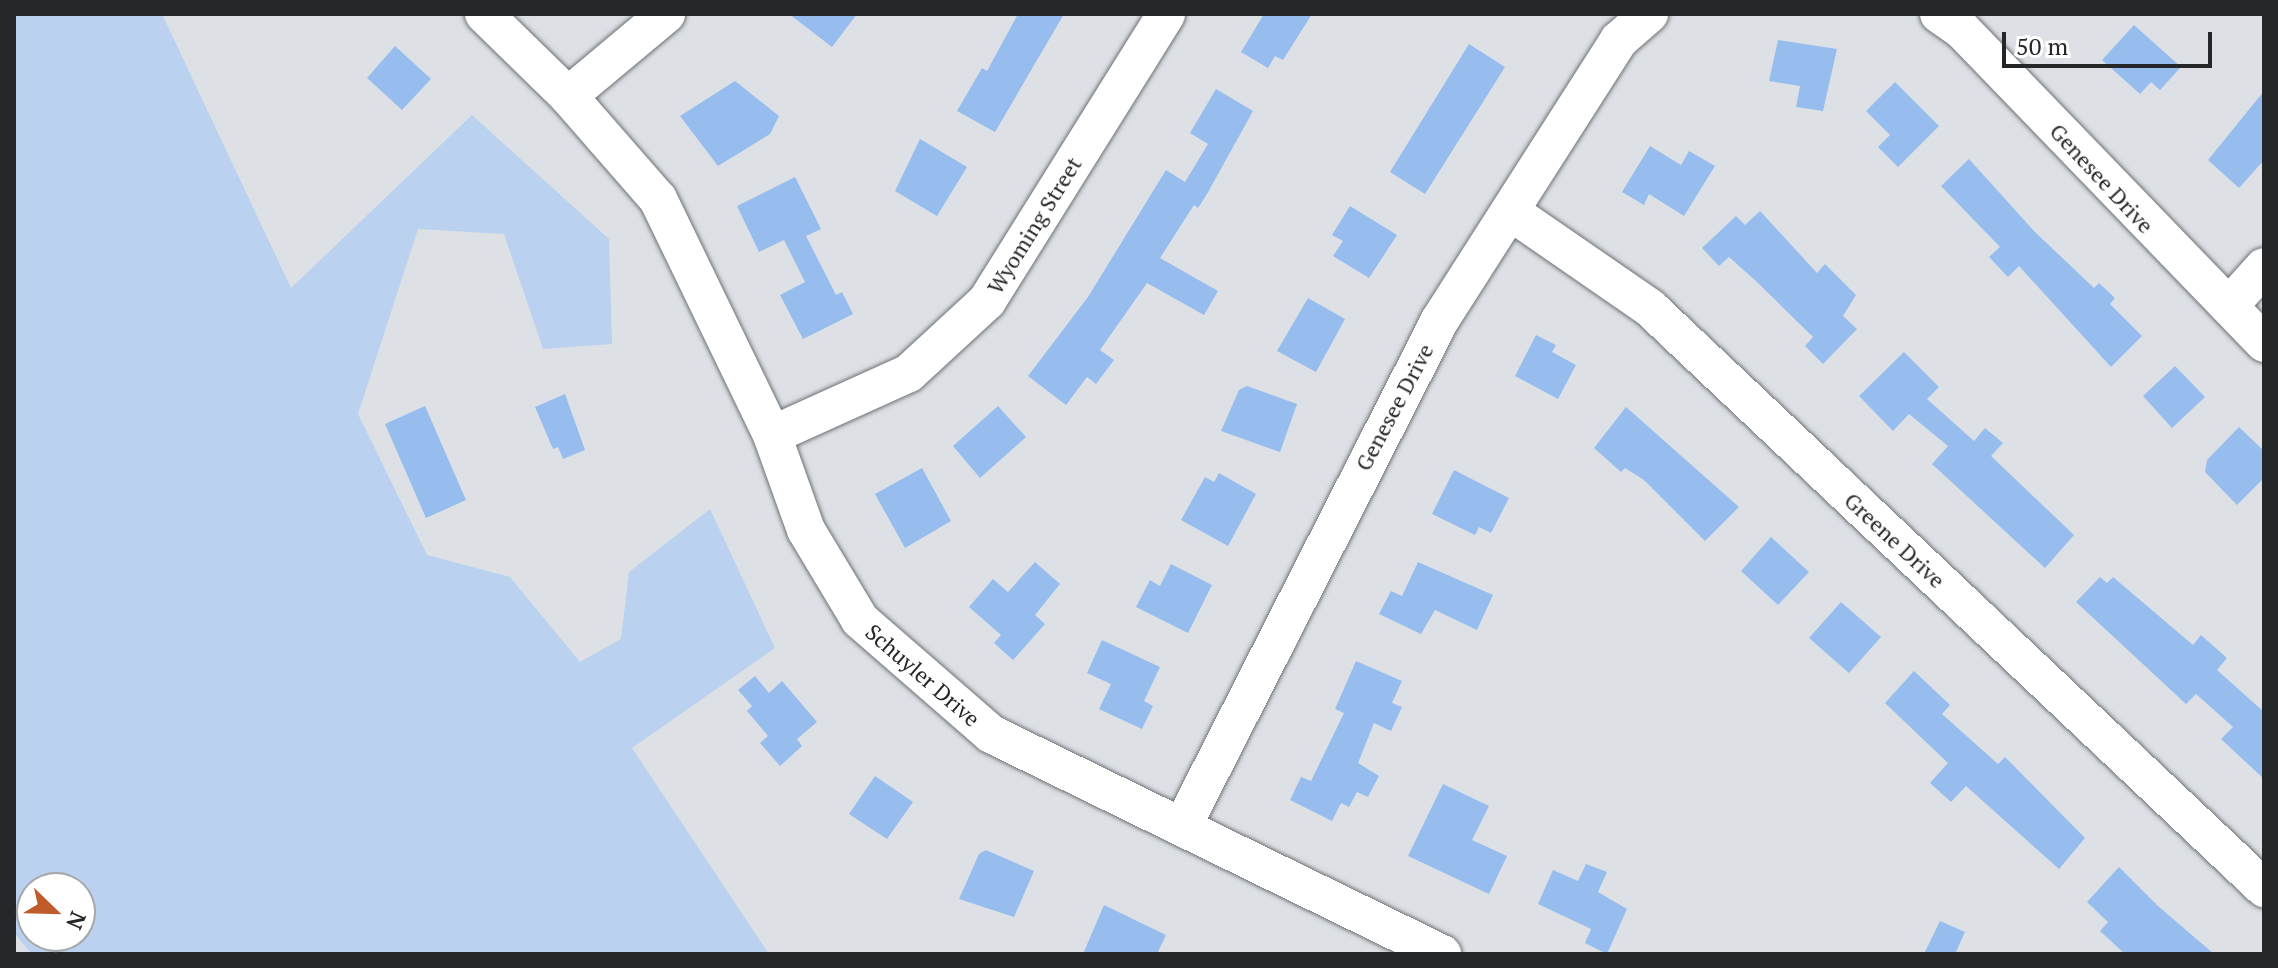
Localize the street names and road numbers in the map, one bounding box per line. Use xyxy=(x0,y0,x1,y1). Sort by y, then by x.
street label: Genesee Drive xyxy=(2045,118,2159,238)
street label: Wyoming Street xyxy=(981,152,1087,298)
street label: Genesee Drive xyxy=(1350,339,1438,475)
street label: Greene Drive xyxy=(1839,487,1951,593)
street label: Schuyler Drive xyxy=(861,618,985,732)

